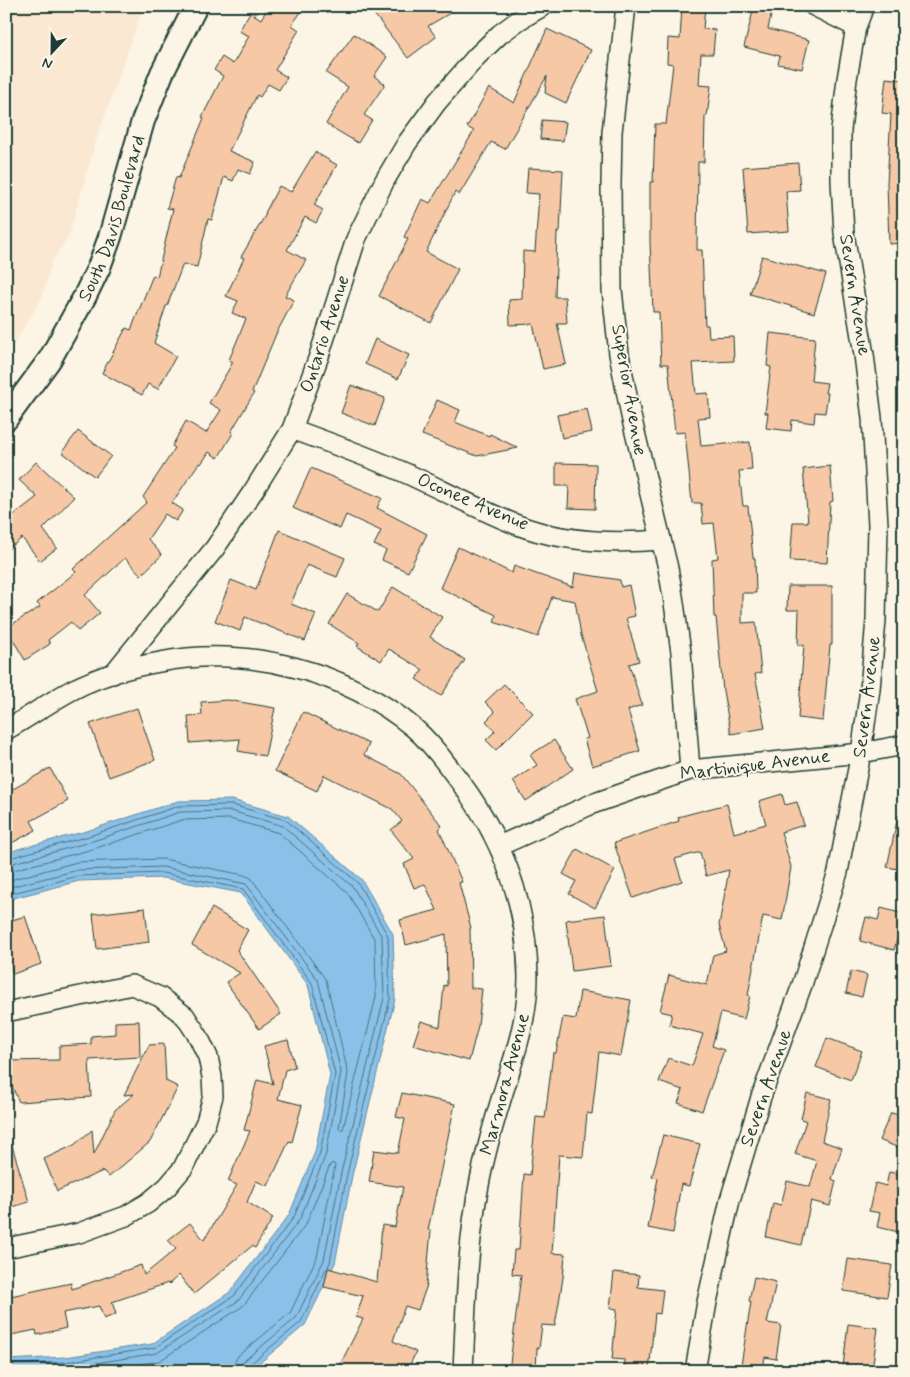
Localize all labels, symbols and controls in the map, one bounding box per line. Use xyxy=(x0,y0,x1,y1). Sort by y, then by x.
north arrow xyxy=(28,28,78,78)
text: N xyxy=(40,53,55,73)
street label: South Davis Boulevard xyxy=(72,132,151,305)
street label: Severn Avenue xyxy=(833,233,877,358)
street label: Ontario Avenue xyxy=(294,272,356,396)
street label: Superior Avenue xyxy=(605,322,653,458)
street label: Oconee Avenue xyxy=(413,467,533,537)
street label: Severn Avenue xyxy=(847,635,887,759)
street label: Martinique Avenue xyxy=(679,743,831,787)
street label: Marmora Avenue xyxy=(474,1010,536,1158)
street label: Severn Avenue xyxy=(734,1026,798,1150)

